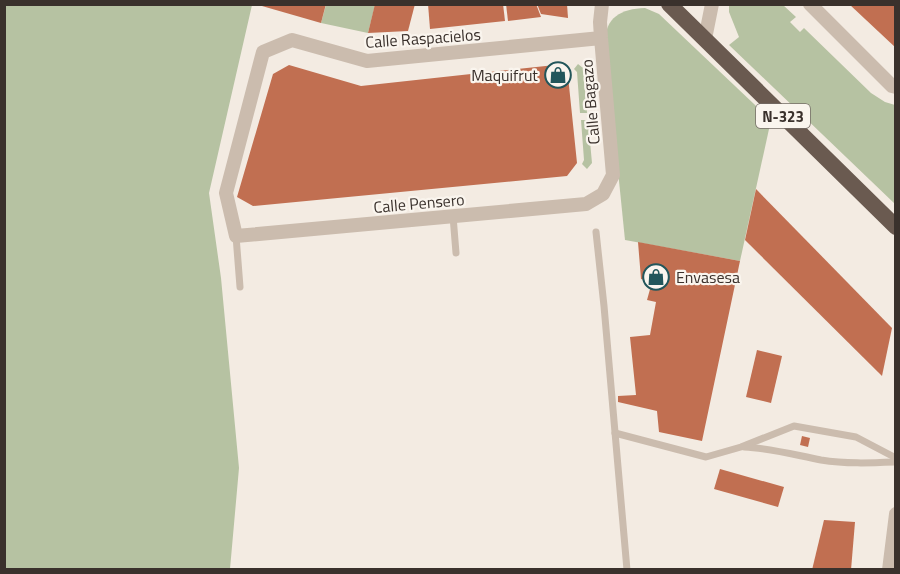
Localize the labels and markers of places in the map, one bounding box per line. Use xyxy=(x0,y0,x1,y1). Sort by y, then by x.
shop icon: Maquifrut xyxy=(543,60,573,90)
place label: Maquifrut xyxy=(471,63,538,87)
shop icon: Envasesa xyxy=(641,262,671,292)
place label: Envasesa xyxy=(676,265,740,289)

